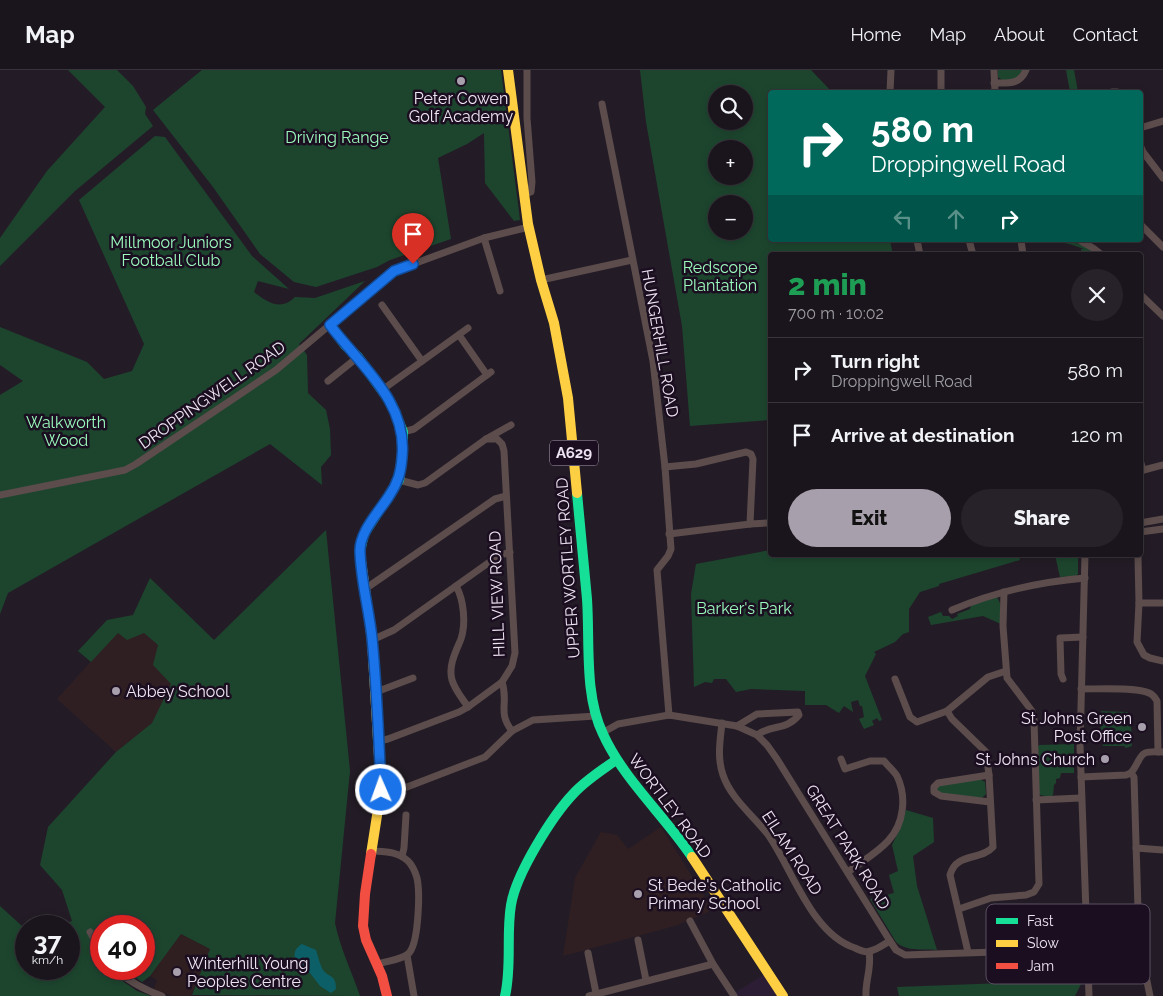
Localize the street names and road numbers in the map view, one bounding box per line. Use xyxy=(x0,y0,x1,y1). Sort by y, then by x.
street label: HUNGERHILL ROAD xyxy=(638,267,682,419)
street label: DROPPINGWELL ROAD xyxy=(135,337,289,453)
road number: A629 xyxy=(550,440,598,466)
street label: UPPER WORTLEY ROAD xyxy=(552,477,584,659)
street label: HILL VIEW ROAD xyxy=(485,530,509,658)
street label: WORTLEY ROAD xyxy=(625,750,715,862)
street label: GREAT PARK ROAD xyxy=(802,781,894,913)
street label: EILAM ROAD xyxy=(758,807,826,899)

